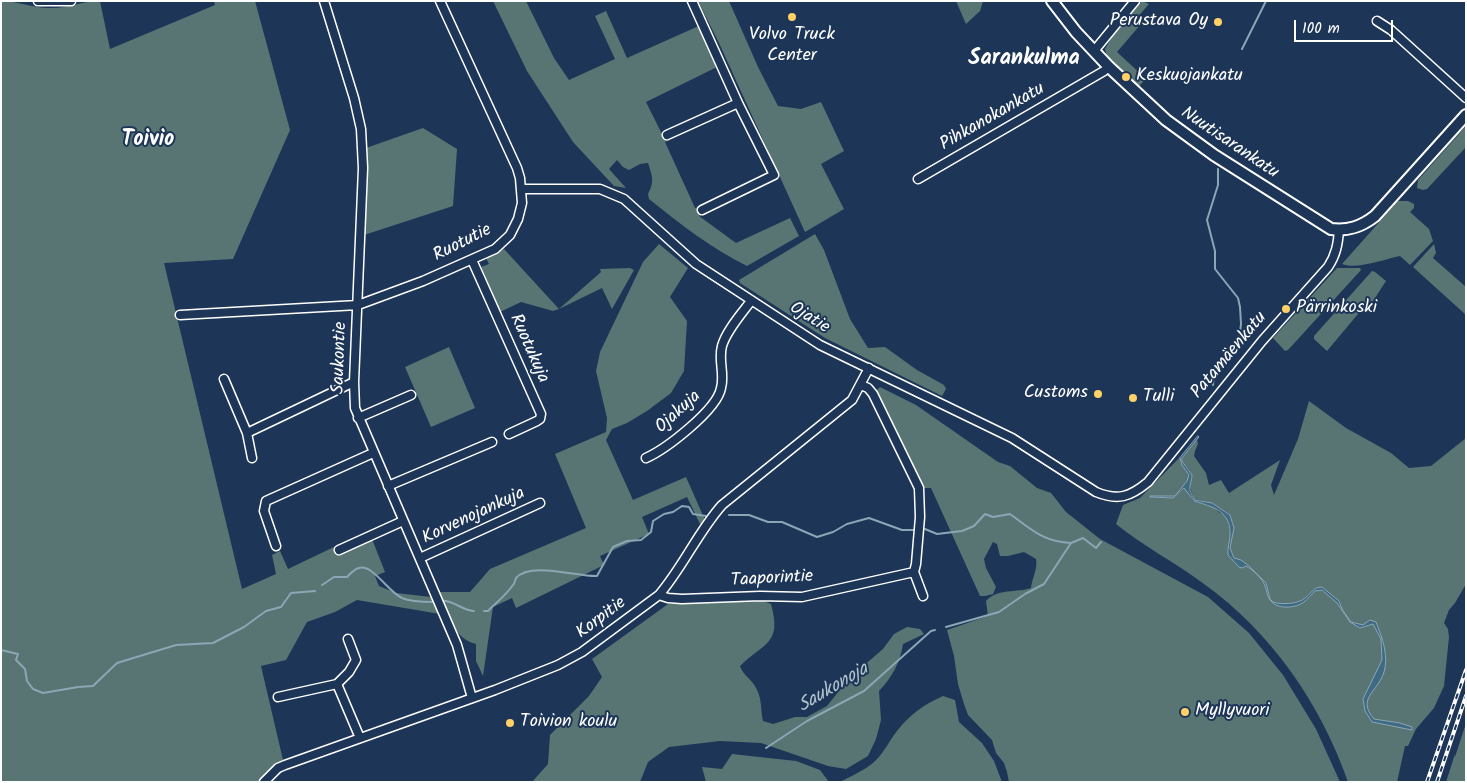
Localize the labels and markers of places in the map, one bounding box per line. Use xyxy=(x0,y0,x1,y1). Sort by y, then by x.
marker: Volvo Truck Center xyxy=(786,11,798,23)
place label: Perustava Oy xyxy=(1110,11,1208,33)
marker: Perustava Oy xyxy=(1212,16,1224,28)
place label: Volvo Truck Center xyxy=(749,25,835,68)
place label: Keskuojankatu xyxy=(1136,66,1243,88)
marker: Keskuojankatu xyxy=(1120,71,1132,83)
place label: Pärrinkoski xyxy=(1296,298,1377,320)
marker: Pärrinkoski xyxy=(1280,303,1292,315)
place label: Customs xyxy=(1024,383,1088,405)
place label: Tulli xyxy=(1143,387,1174,409)
marker: Customs xyxy=(1092,388,1104,400)
marker: Tulli xyxy=(1127,392,1139,404)
place label: Myllyvuori xyxy=(1195,701,1270,723)
marker: Myllyvuori xyxy=(1179,706,1191,718)
place label: Toivion koulu xyxy=(520,712,617,734)
marker: Toivion koulu xyxy=(504,717,516,729)

